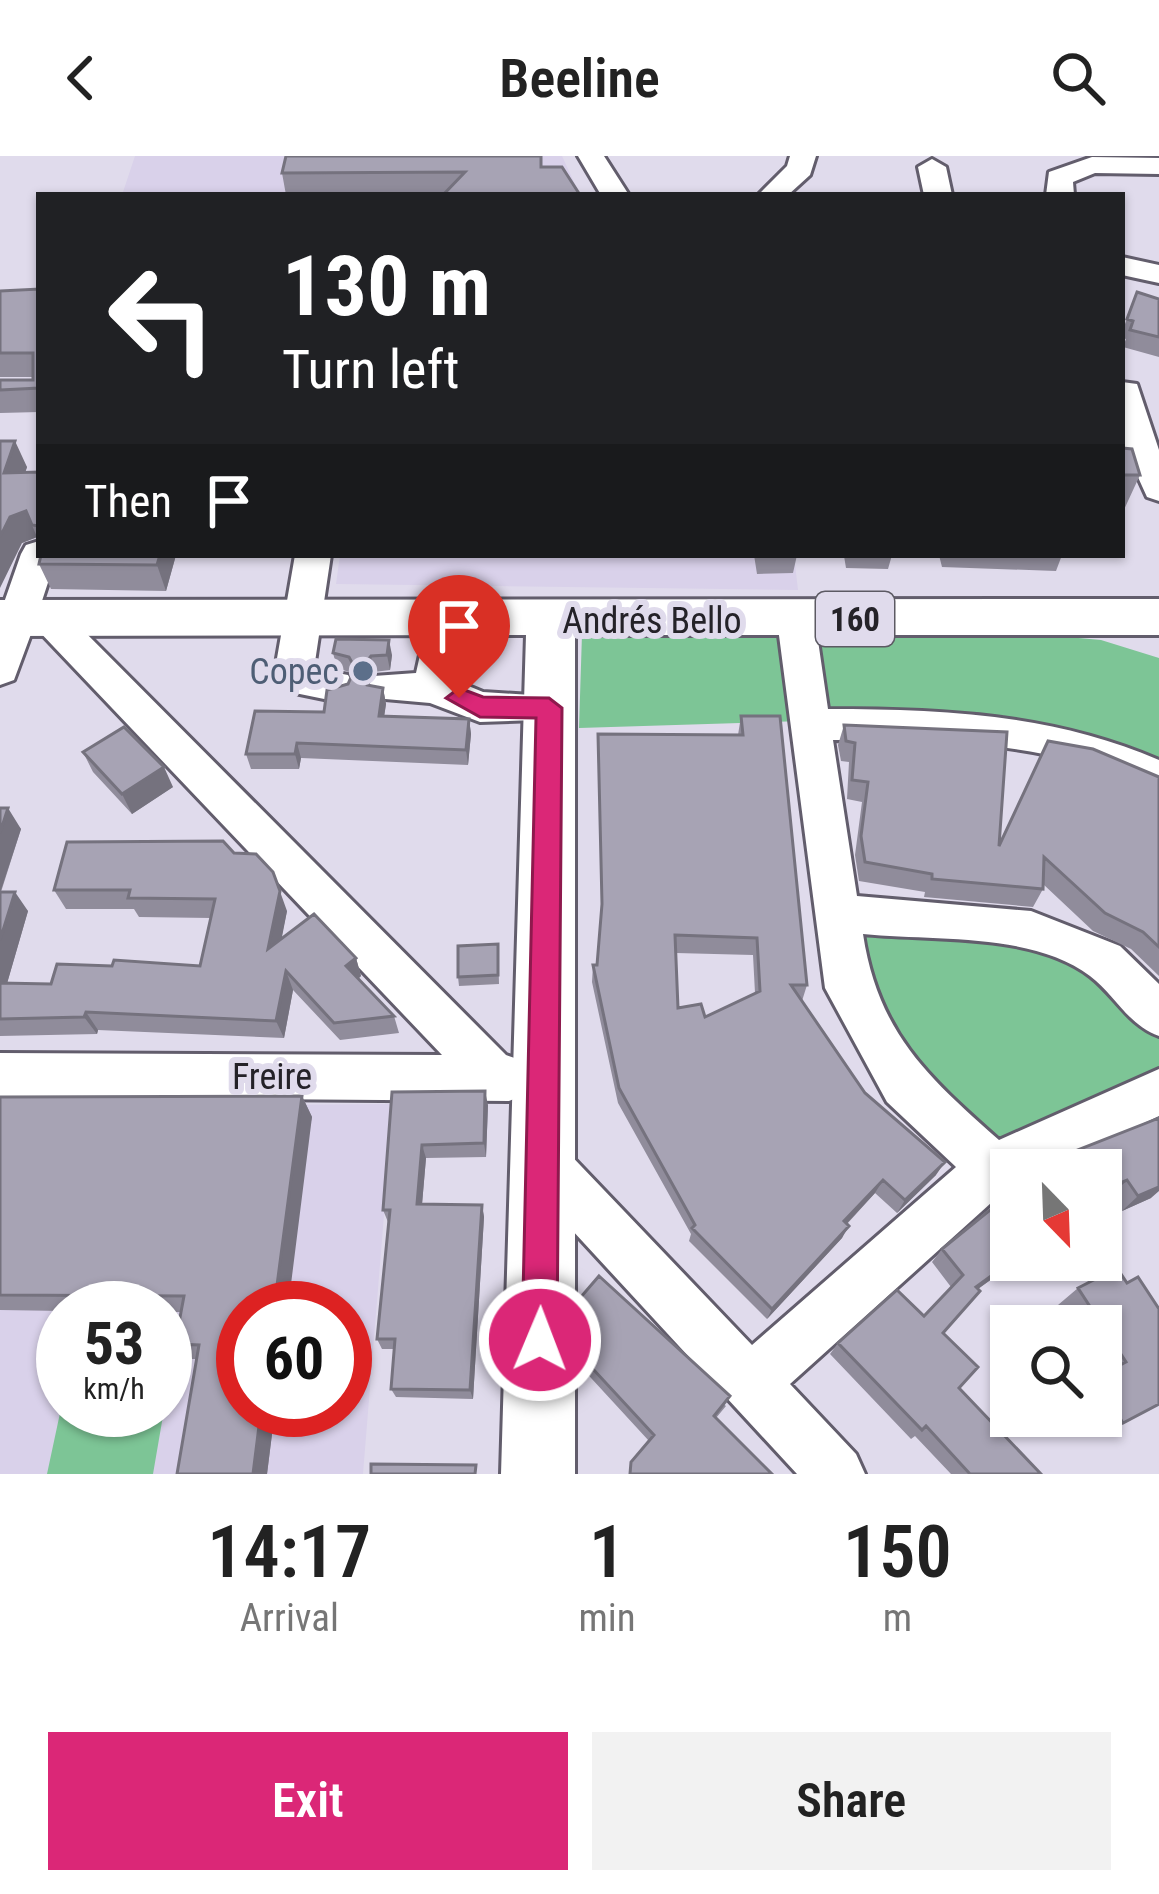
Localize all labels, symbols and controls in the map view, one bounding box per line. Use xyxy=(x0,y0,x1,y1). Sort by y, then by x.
icon: back xyxy=(48,45,114,111)
icon: search xyxy=(1045,45,1111,111)
text: Beeline xyxy=(499,47,660,110)
text: 130 m xyxy=(282,237,491,336)
icon: left xyxy=(84,240,240,396)
text: Turn left xyxy=(282,338,459,401)
icon: arrive xyxy=(196,468,262,534)
text: Then xyxy=(84,475,172,528)
pin xyxy=(408,575,510,698)
road number: 160 xyxy=(816,592,894,646)
icon: arrive xyxy=(426,593,492,659)
street label: Andrés Bello xyxy=(562,600,742,642)
place label: Copec xyxy=(249,651,339,693)
marker: Copec xyxy=(350,658,376,684)
street label: Freire xyxy=(232,1056,312,1098)
north arrow xyxy=(990,1149,1122,1281)
map controls xyxy=(990,1149,1122,1437)
position arrow xyxy=(477,1277,603,1403)
speed limit sign: 60 xyxy=(216,1281,372,1437)
button: search xyxy=(990,1305,1122,1437)
text: 53 xyxy=(84,1308,144,1379)
text: km/h xyxy=(83,1371,145,1406)
text: 14:17 xyxy=(207,1510,371,1595)
text: 1 xyxy=(589,1510,625,1595)
text: 150 xyxy=(843,1510,952,1595)
text: Arrival xyxy=(240,1595,339,1641)
text: min xyxy=(579,1595,636,1641)
text: m xyxy=(883,1595,912,1641)
button: Exit xyxy=(48,1732,568,1870)
button: Share xyxy=(592,1732,1111,1870)

